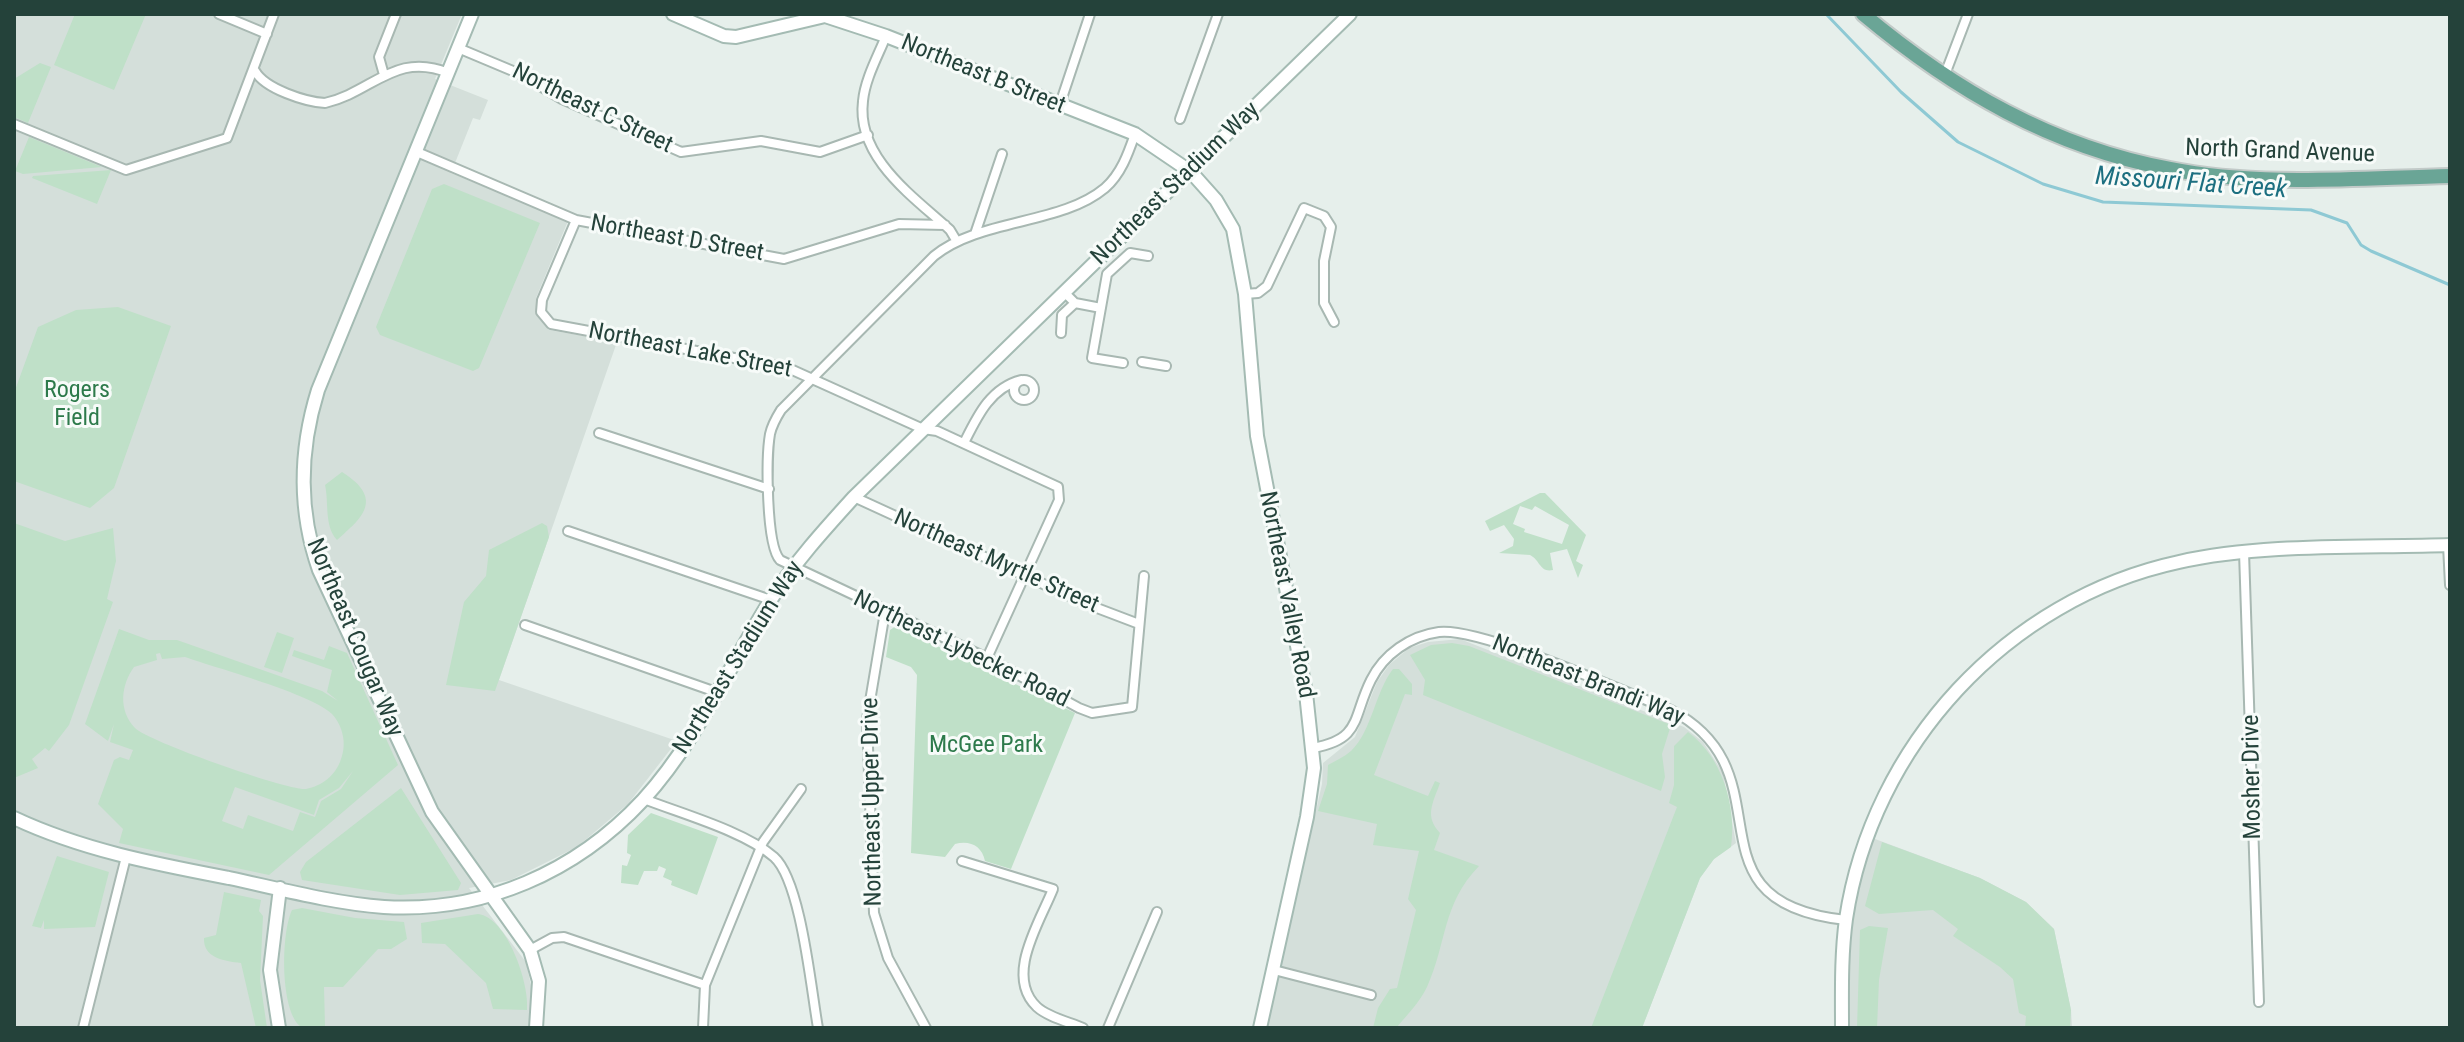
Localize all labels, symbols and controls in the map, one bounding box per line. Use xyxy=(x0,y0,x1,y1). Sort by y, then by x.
street label: Northeast B Street xyxy=(897,29,1069,121)
street label: Northeast C Street xyxy=(507,58,677,160)
street label: Northeast Stadium Way xyxy=(1086,96,1266,272)
street label: North Grand Avenue xyxy=(2185,134,2375,170)
water label: Missouri Flat Creek xyxy=(2094,162,2288,206)
street label: Northeast D Street xyxy=(588,210,766,268)
street label: Northeast Lake Street xyxy=(586,317,794,385)
park label: Rogers Field xyxy=(44,377,110,433)
street label: Northeast Valley Road xyxy=(1252,489,1320,701)
street label: Northeast Myrtle Street xyxy=(889,504,1103,620)
street label: Northeast Cougar Way xyxy=(299,535,409,741)
street label: Northeast Stadium Way xyxy=(668,556,810,760)
street label: Northeast Lybecker Road xyxy=(848,585,1074,715)
street label: Northeast Brandi Way xyxy=(1488,629,1688,733)
street label: Northeast Upper Drive xyxy=(857,697,889,907)
street label: Mosher Drive xyxy=(2238,714,2268,840)
park label: McGee Park xyxy=(929,732,1043,760)

